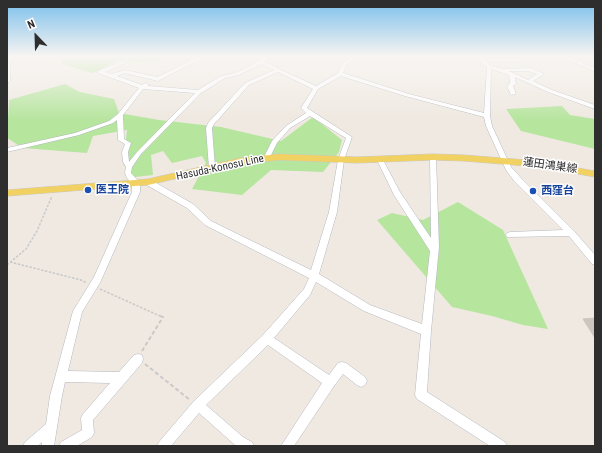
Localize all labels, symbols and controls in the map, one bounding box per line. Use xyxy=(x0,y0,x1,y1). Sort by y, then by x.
north arrow xyxy=(16,16,56,56)
text: N xyxy=(25,17,37,32)
street label: Hasuda-Konosu Line xyxy=(175,152,265,184)
street label: 蓮田鴻巣線 xyxy=(522,156,578,176)
place label: 医王院 xyxy=(96,183,129,197)
place label: 西窪台 xyxy=(541,184,574,198)
marker: 医王院 xyxy=(83,185,93,195)
marker: 西窪台 xyxy=(528,186,538,196)

